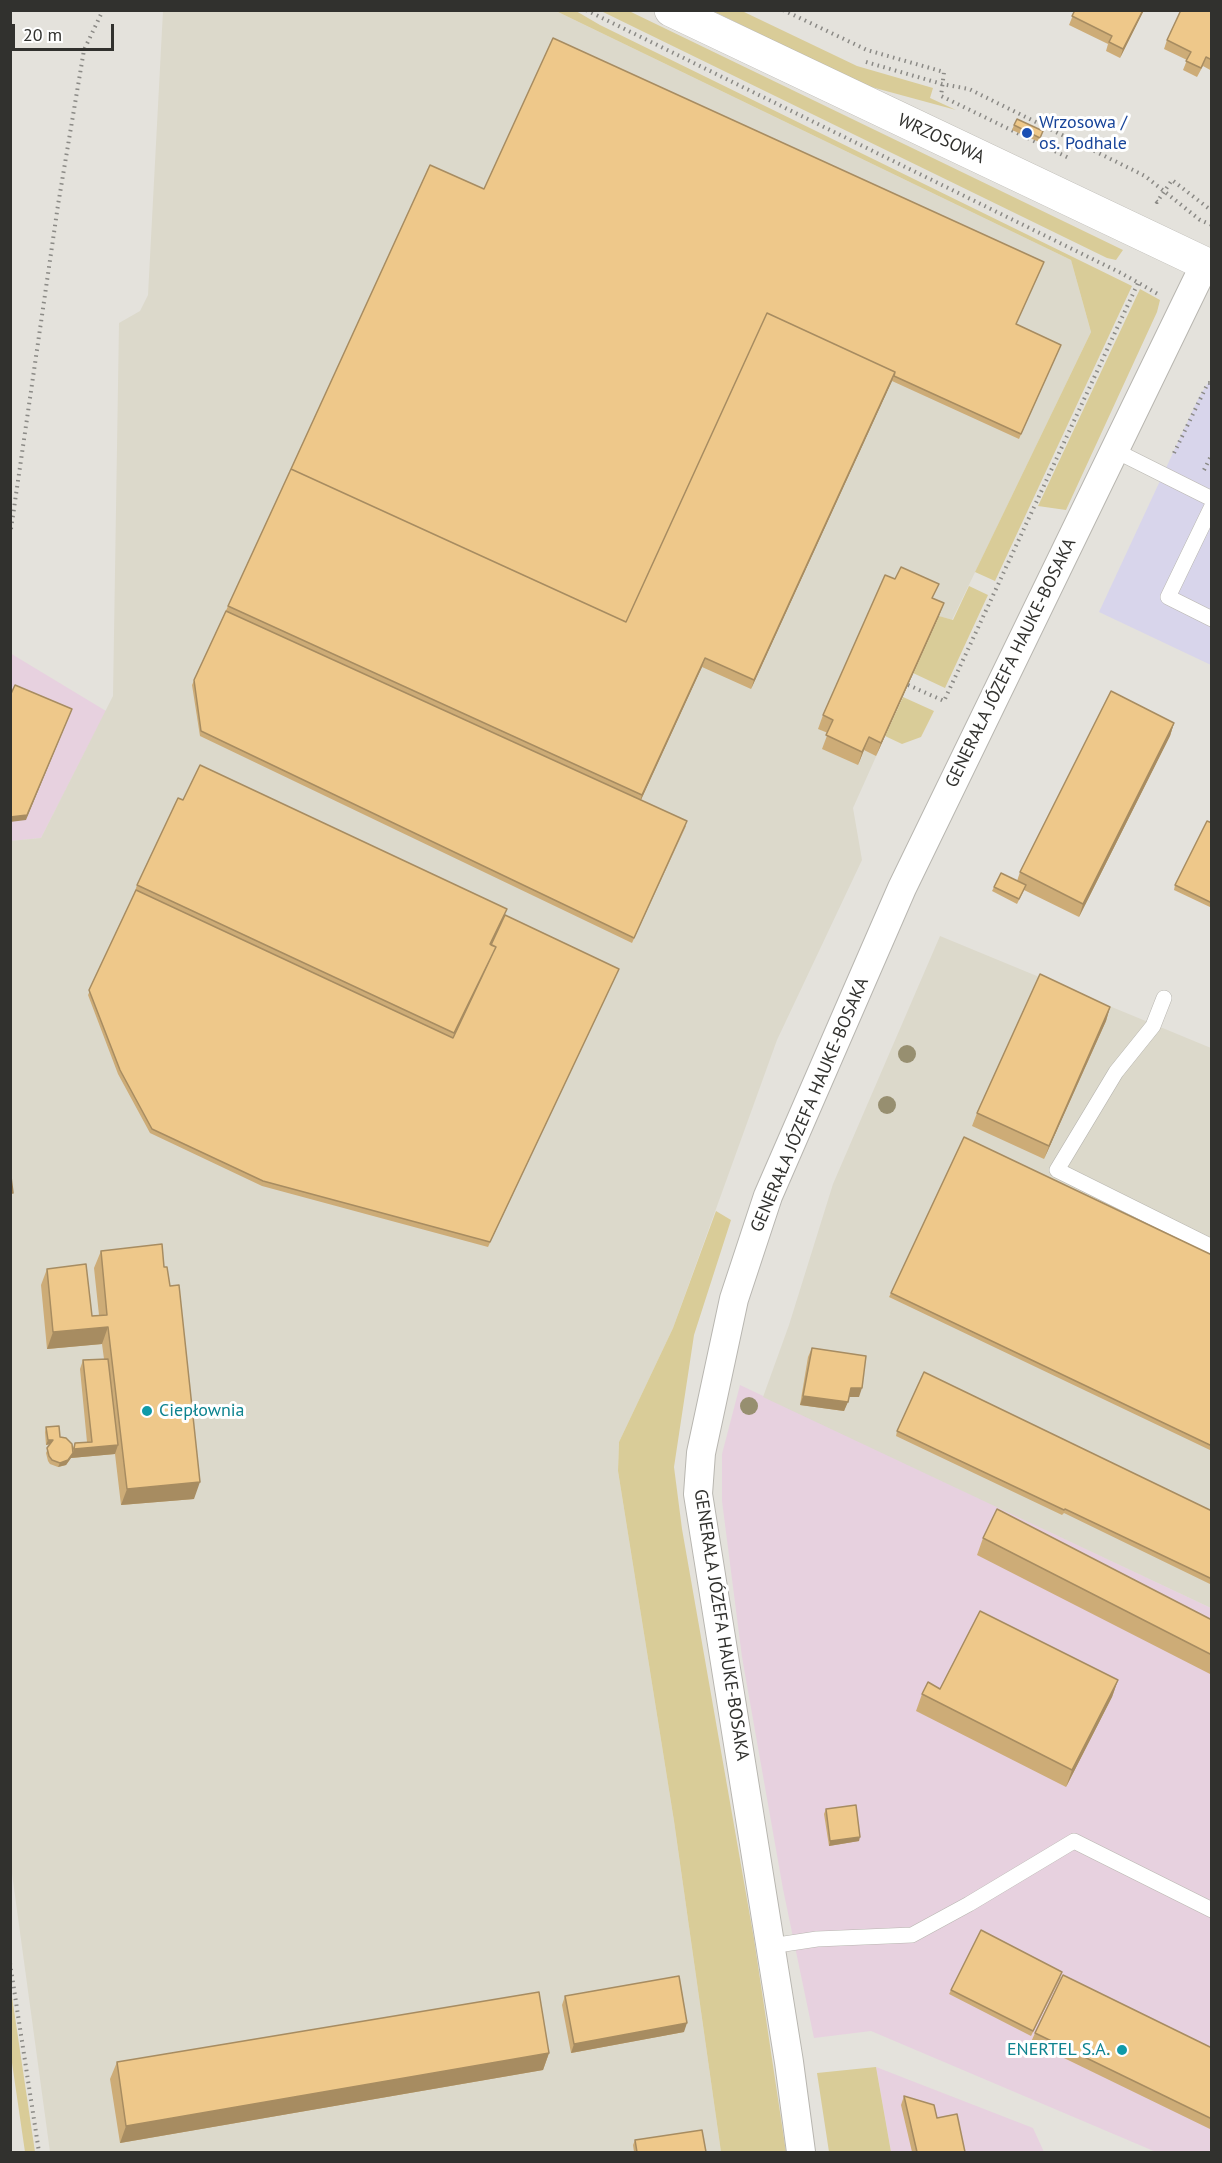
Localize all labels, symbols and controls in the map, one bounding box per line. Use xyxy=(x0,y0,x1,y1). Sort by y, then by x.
scale bar xyxy=(15,12,117,50)
text: 20 m xyxy=(23,23,62,46)
street label: WRZOSOWA xyxy=(894,109,988,169)
place label: Wrzosowa / os. Podhale xyxy=(1039,112,1127,154)
marker: Wrzosowa / os. Podhale xyxy=(1020,126,1034,140)
street label: GENERAŁA JÓZEFA HAUKE-BOSAKA xyxy=(941,535,1081,791)
street label: GENERAŁA JÓZEFA HAUKE-BOSAKA xyxy=(746,974,874,1236)
place label: Ciepłownia xyxy=(159,1400,245,1422)
marker: Ciepłownia xyxy=(140,1404,154,1418)
street label: GENERAŁA JÓZEFA HAUKE-BOSAKA xyxy=(689,1488,753,1762)
place label: ENERTEL S.A. xyxy=(1007,2039,1110,2061)
marker: ENERTEL S.A. xyxy=(1115,2043,1129,2057)

